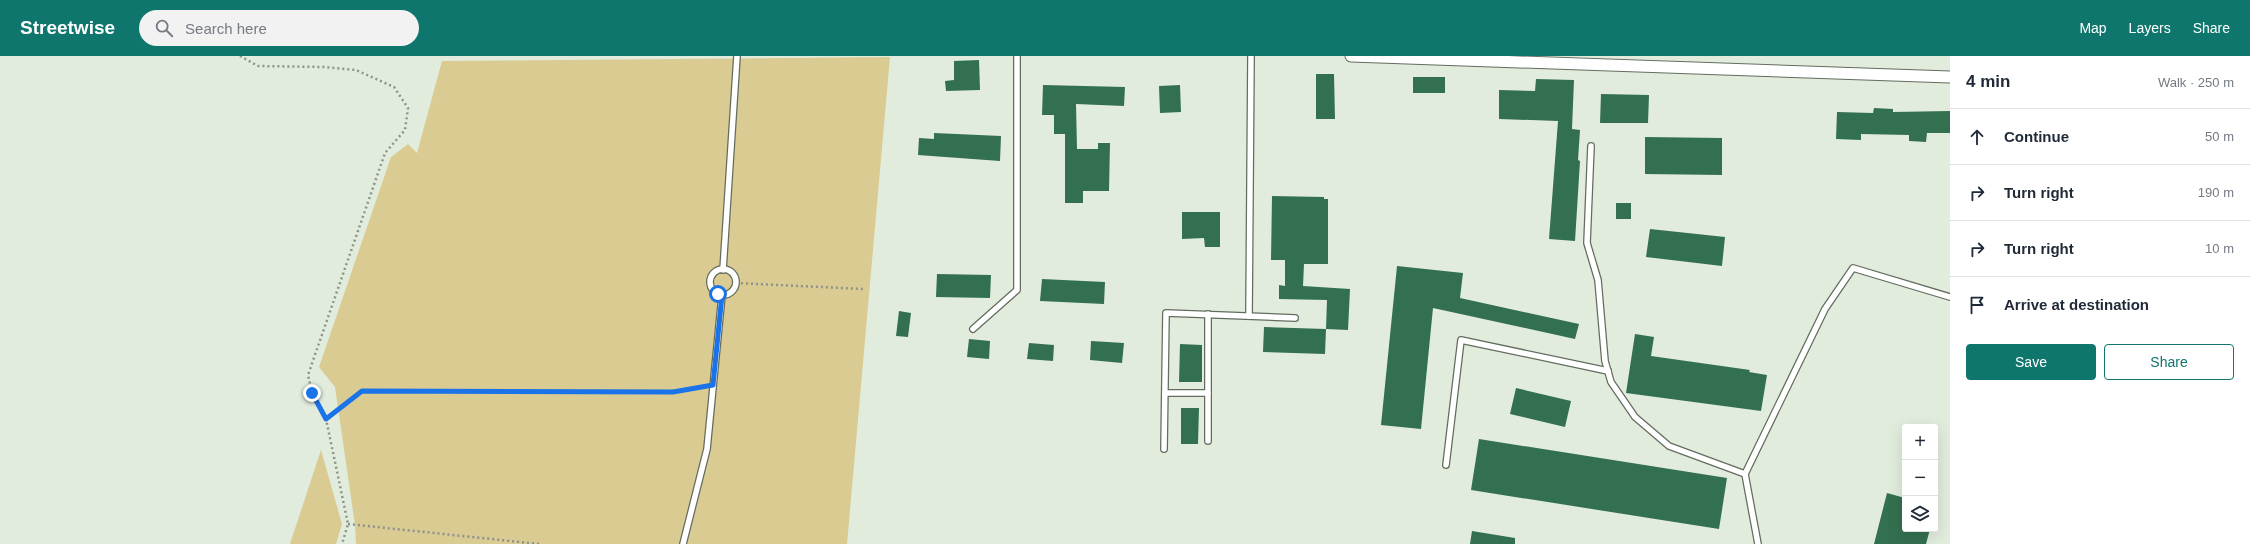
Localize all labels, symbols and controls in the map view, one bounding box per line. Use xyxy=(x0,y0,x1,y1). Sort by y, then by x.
search box xyxy=(139,10,419,46)
text: Streetwise xyxy=(20,17,115,38)
icon: search xyxy=(153,17,175,39)
text: Search here xyxy=(185,20,267,37)
text: Map xyxy=(2079,20,2107,36)
text: Layers xyxy=(2129,20,2171,36)
text: Share xyxy=(2193,20,2230,36)
text: 4 min xyxy=(1966,72,2010,91)
text: Walk · 250 m xyxy=(2158,75,2234,90)
icon: ahead xyxy=(1966,126,1988,148)
text: Continue xyxy=(2004,128,2069,145)
text: 50 m xyxy=(2205,129,2234,144)
icon: right xyxy=(1966,182,1988,204)
text: Turn right xyxy=(2004,184,2074,201)
text: 190 m xyxy=(2198,185,2234,200)
icon: right xyxy=(1966,238,1988,260)
text: Turn right xyxy=(2004,240,2074,257)
text: 10 m xyxy=(2205,241,2234,256)
route start xyxy=(709,285,727,303)
icon: arrive xyxy=(1966,294,1988,316)
text: Arrive at destination xyxy=(2004,296,2149,313)
button: Save xyxy=(1966,344,2096,380)
button: Share xyxy=(2104,344,2234,380)
route end xyxy=(303,384,321,402)
map controls xyxy=(1902,424,1938,532)
button: + xyxy=(1902,424,1938,460)
button: − xyxy=(1902,460,1938,496)
button: layers xyxy=(1902,496,1938,532)

